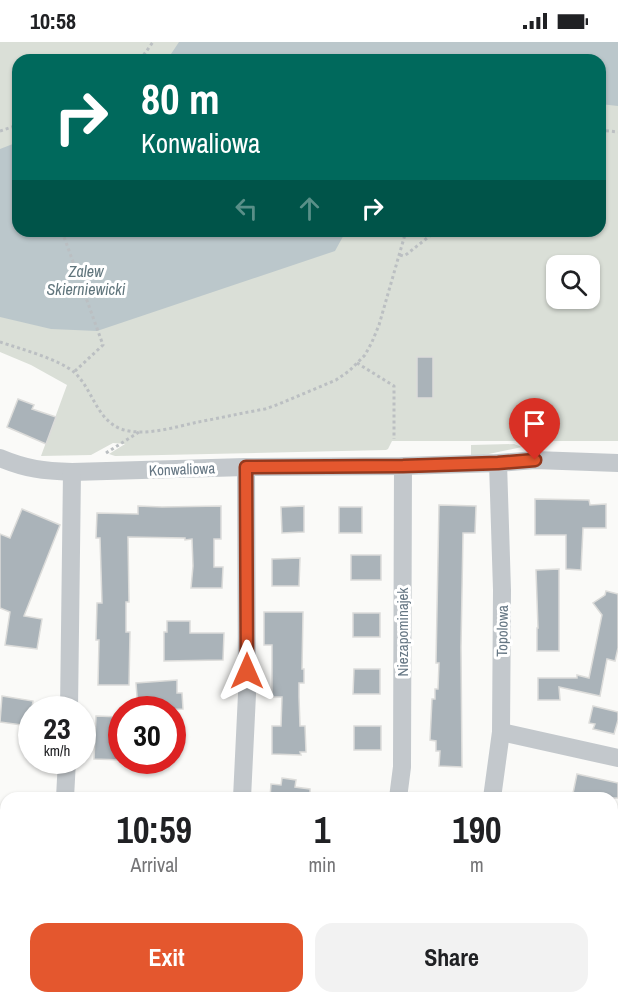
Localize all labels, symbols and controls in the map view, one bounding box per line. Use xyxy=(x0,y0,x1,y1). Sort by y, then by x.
text: 10:58 xyxy=(30,6,76,36)
text: 80 m xyxy=(141,71,220,127)
icon: right xyxy=(42,78,120,156)
text: Konwaliowa xyxy=(141,125,260,161)
icon: left xyxy=(230,192,263,225)
icon: ahead xyxy=(293,192,326,225)
icon: right xyxy=(356,192,389,225)
map controls xyxy=(546,255,600,309)
button: search xyxy=(546,255,600,309)
water label: Zalew Skierniewicki xyxy=(47,260,126,300)
pin xyxy=(509,398,560,460)
icon: arrive xyxy=(518,407,551,440)
street label: Konwaliowa xyxy=(148,457,216,481)
street label: Niezapominajek xyxy=(392,587,413,676)
street label: Topolowa xyxy=(491,605,513,657)
position arrow xyxy=(215,639,279,703)
speed limit sign: 30 xyxy=(108,696,186,774)
text: 23 xyxy=(43,708,71,748)
text: km/h xyxy=(44,740,70,761)
text: 10:59 xyxy=(116,806,192,854)
text: 1 xyxy=(314,806,330,854)
text: 190 xyxy=(452,806,502,854)
text: Arrival xyxy=(131,851,178,878)
text: min xyxy=(308,851,336,878)
text: m xyxy=(470,851,484,878)
button: Exit xyxy=(30,923,303,992)
button: Share xyxy=(315,923,588,992)

